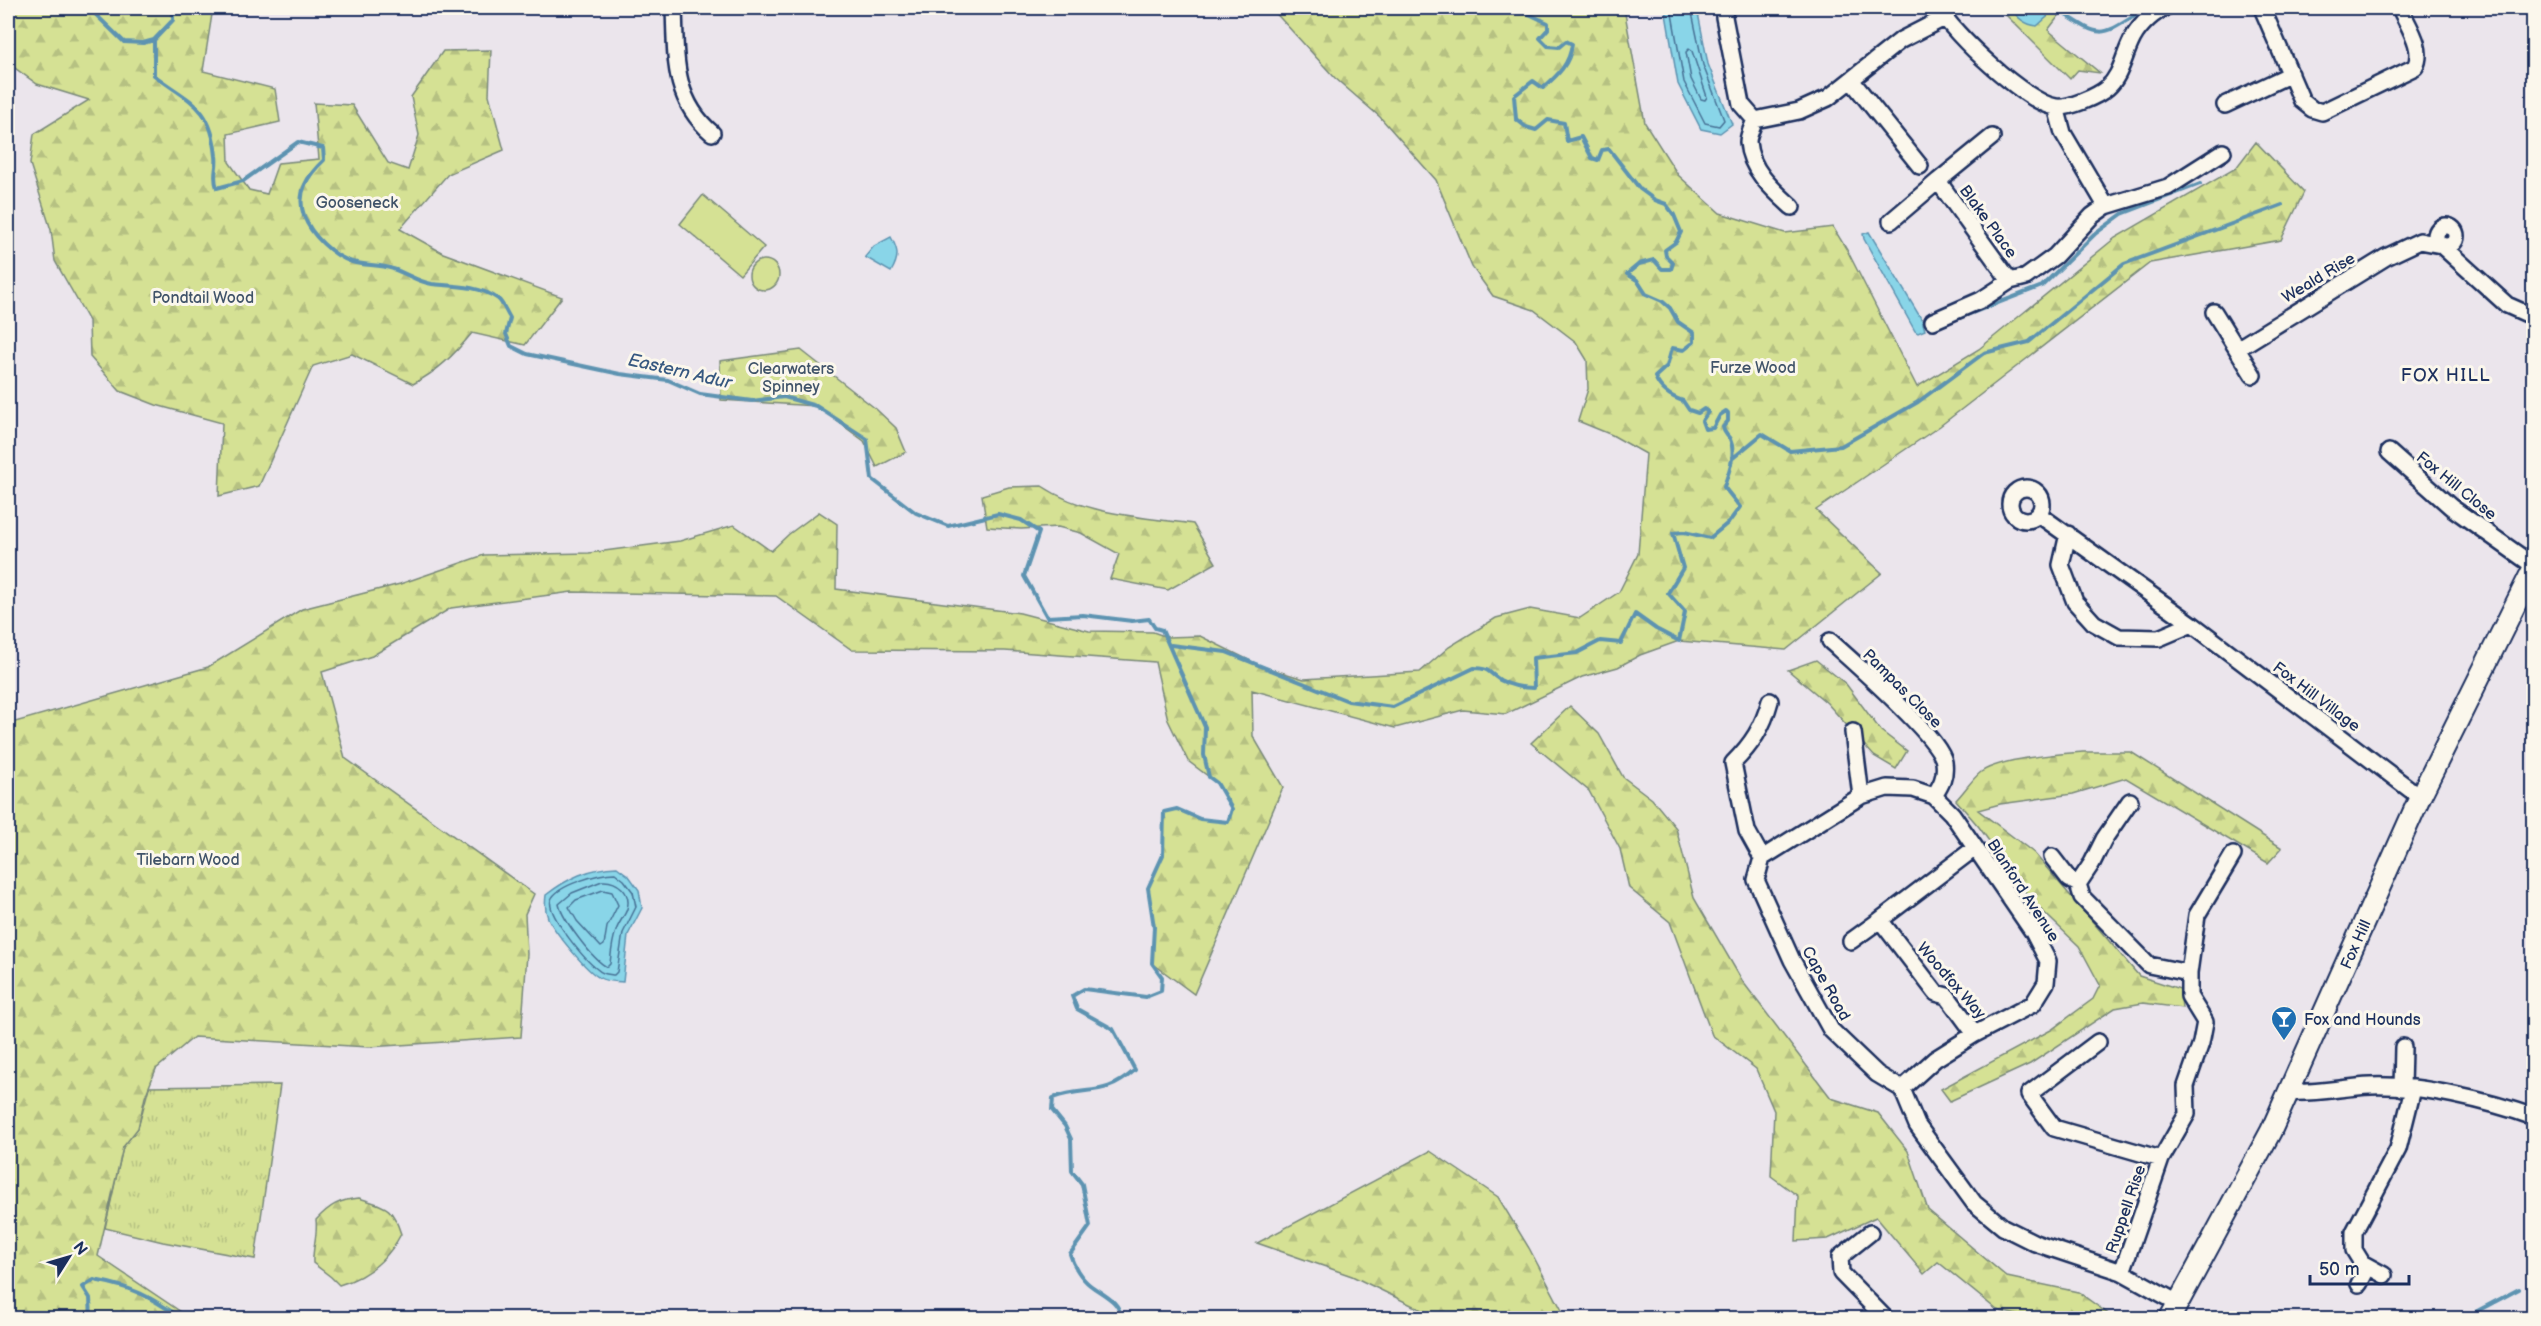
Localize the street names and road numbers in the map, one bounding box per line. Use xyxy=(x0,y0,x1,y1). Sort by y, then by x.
street label: Blake Place xyxy=(1955,182,2021,262)
street label: Weald Rise xyxy=(2279,249,2359,307)
street label: Fox Hill Close xyxy=(2412,448,2500,525)
street label: Pampas Close xyxy=(1859,646,1946,733)
street label: Fox Hill Village xyxy=(2269,658,2364,736)
street label: Blanford Avenue xyxy=(1982,836,2063,946)
street label: Fox Hill xyxy=(2337,917,2376,972)
street label: Woodfox Way xyxy=(1913,939,1990,1024)
street label: Cape Road xyxy=(1797,943,1854,1024)
street label: Ruppell Rise xyxy=(2102,1162,2151,1256)

